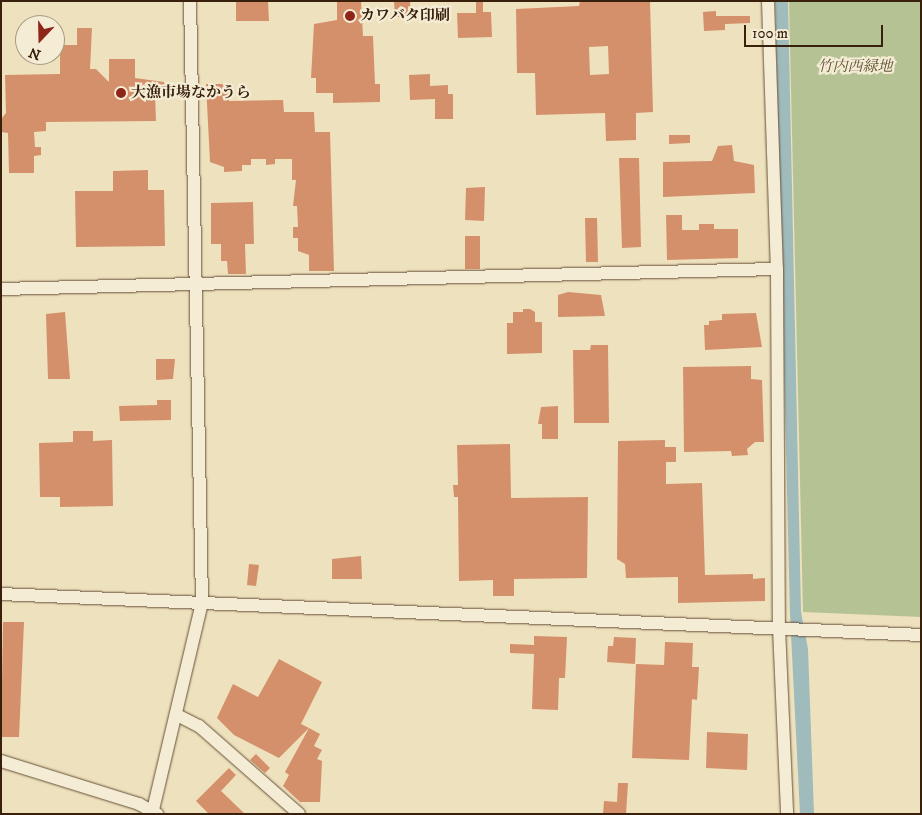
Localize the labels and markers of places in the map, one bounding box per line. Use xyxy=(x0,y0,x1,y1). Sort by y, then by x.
place label: カワバタ印刷 xyxy=(360,7,450,25)
marker: カワバタ印刷 xyxy=(344,10,356,22)
place label: 大漁市場なかうら xyxy=(131,84,251,102)
marker: 大漁市場なかうら xyxy=(115,87,127,99)

